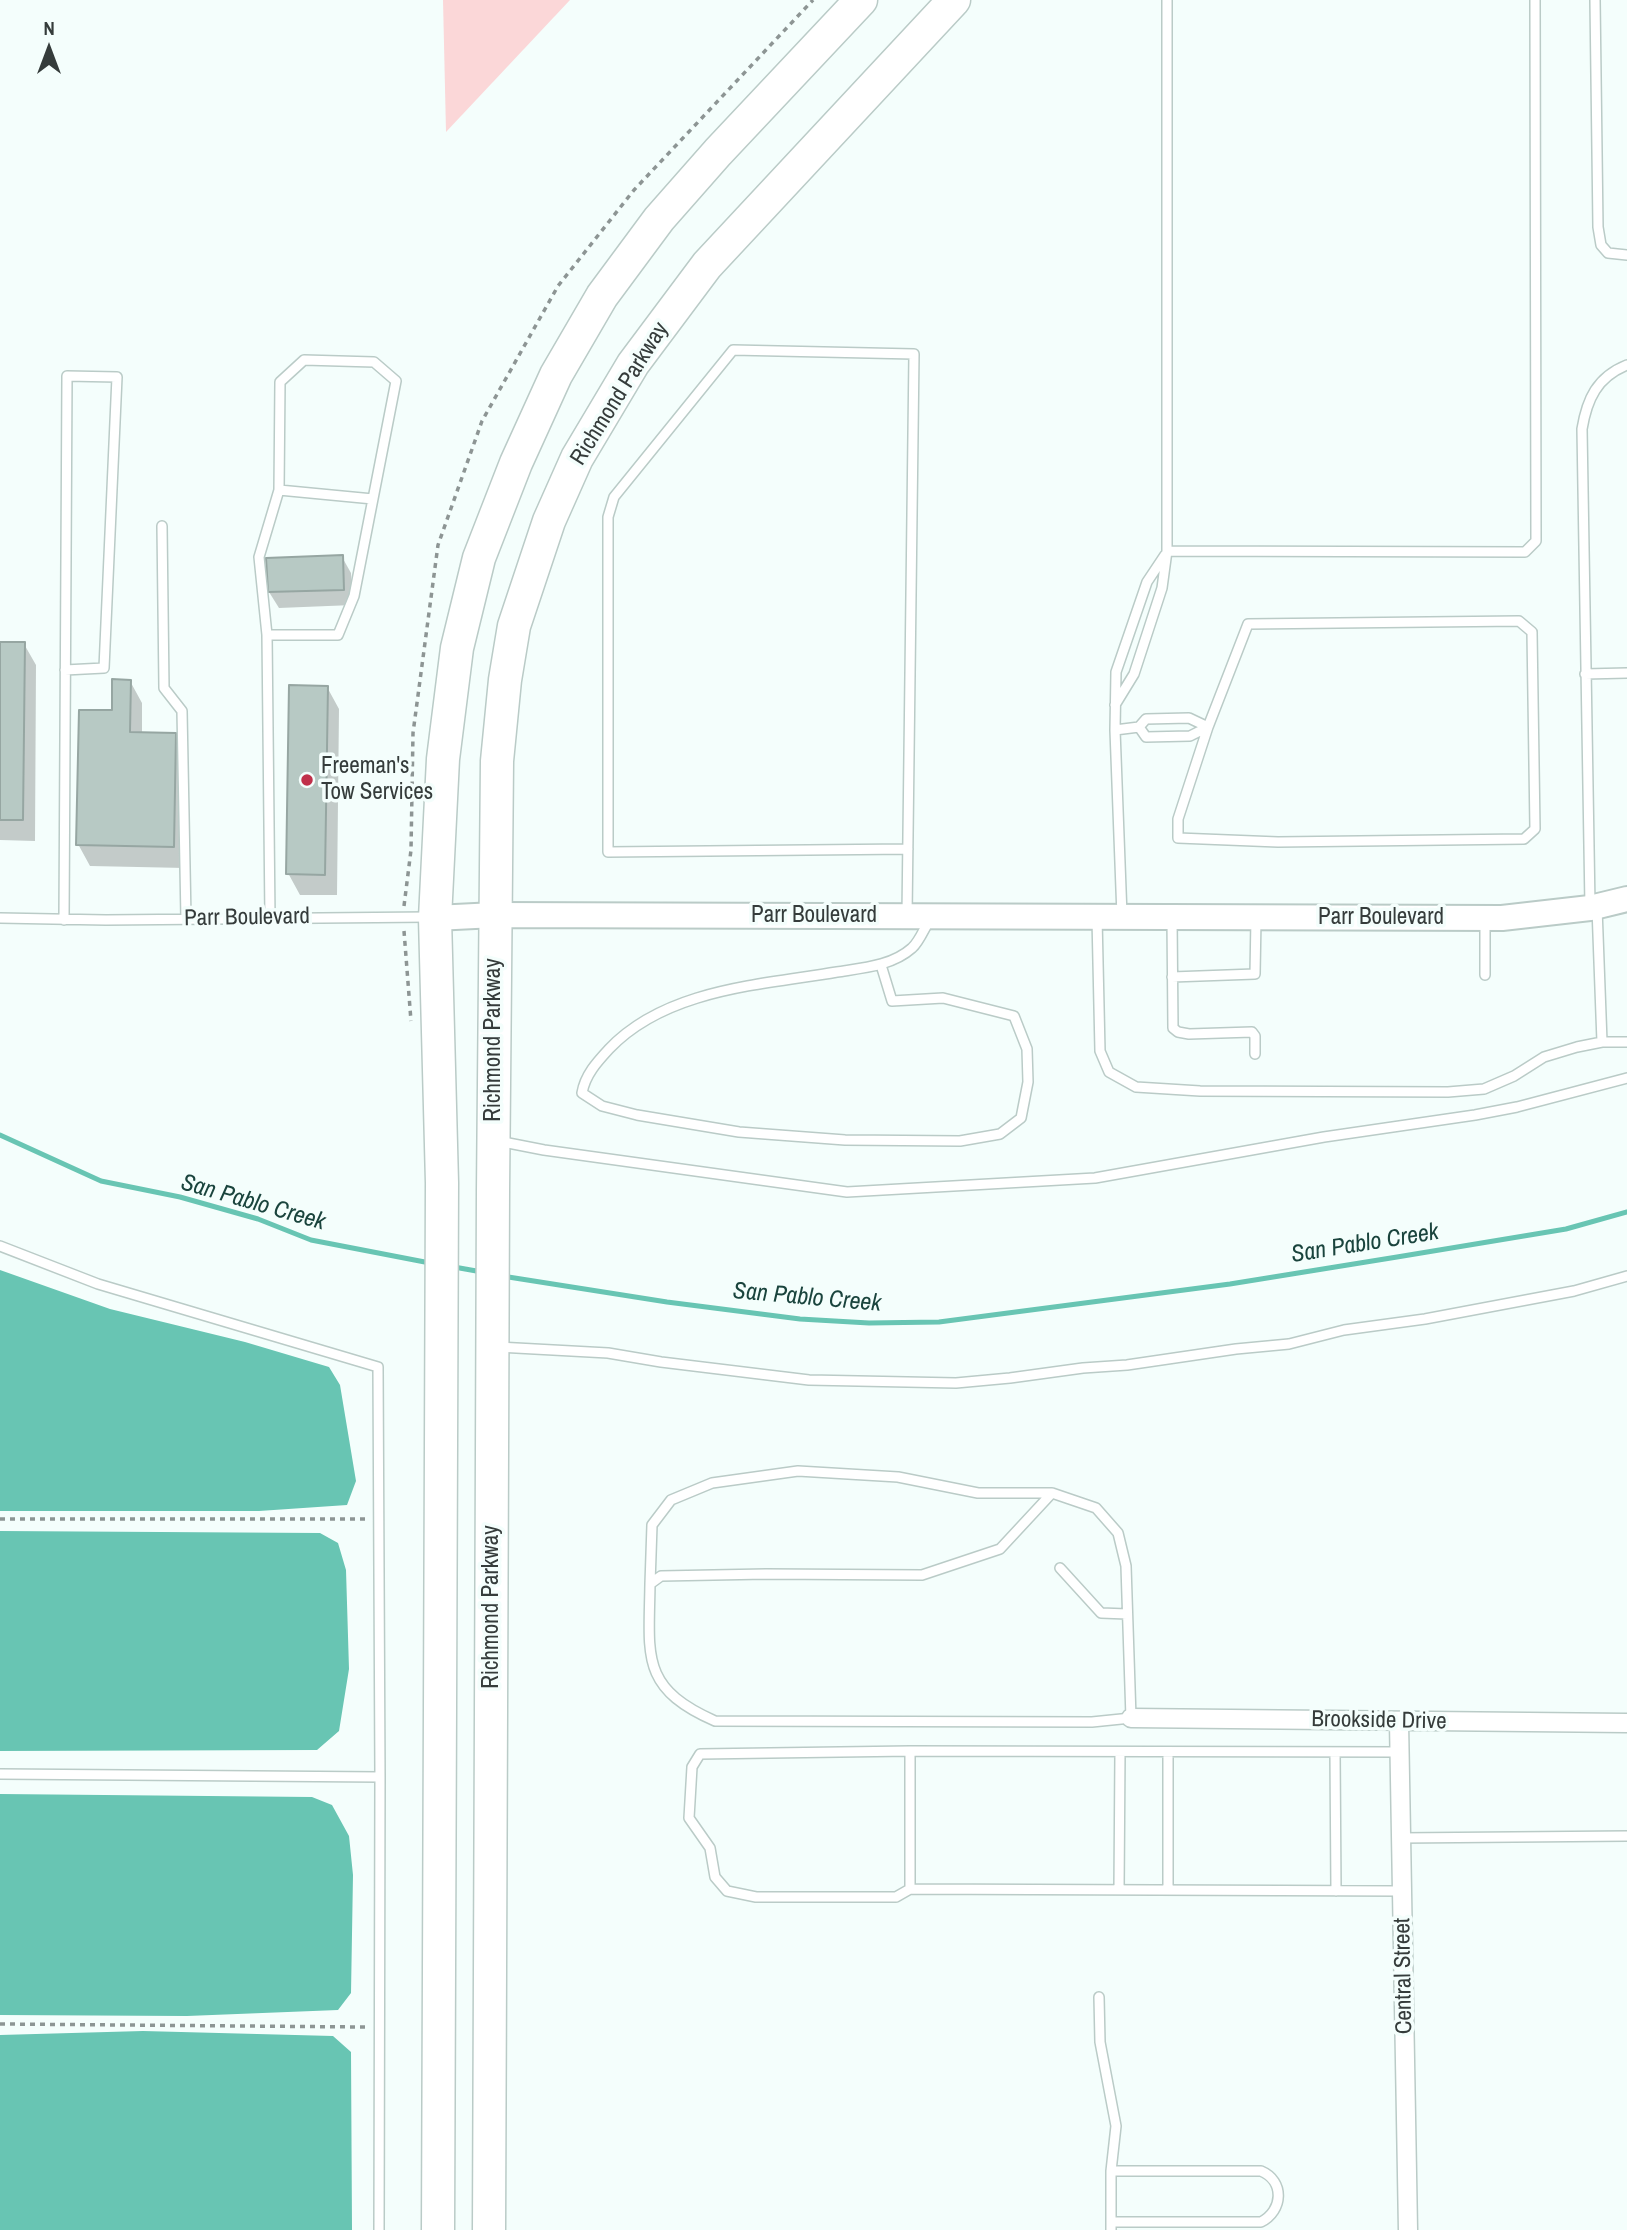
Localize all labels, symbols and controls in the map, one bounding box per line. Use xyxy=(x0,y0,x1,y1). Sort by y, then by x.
north arrow xyxy=(14,14,84,84)
text: N xyxy=(43,15,55,41)
street label: Richmond Parkway xyxy=(565,317,675,471)
place label: Freeman's Tow Services xyxy=(321,753,433,807)
marker: Freeman's Tow Services xyxy=(299,772,315,788)
street label: Parr Boulevard xyxy=(751,902,877,930)
street label: Parr Boulevard xyxy=(184,903,310,933)
street label: Parr Boulevard xyxy=(1318,904,1444,932)
street label: Richmond Parkway xyxy=(480,958,508,1122)
water label: San Pablo Creek xyxy=(178,1169,328,1237)
water label: San Pablo Creek xyxy=(1289,1218,1441,1270)
water label: San Pablo Creek xyxy=(732,1277,882,1319)
street label: Richmond Parkway xyxy=(478,1525,506,1689)
street label: Brookside Drive xyxy=(1311,1706,1447,1736)
street label: Central Street xyxy=(1389,1918,1419,2034)

